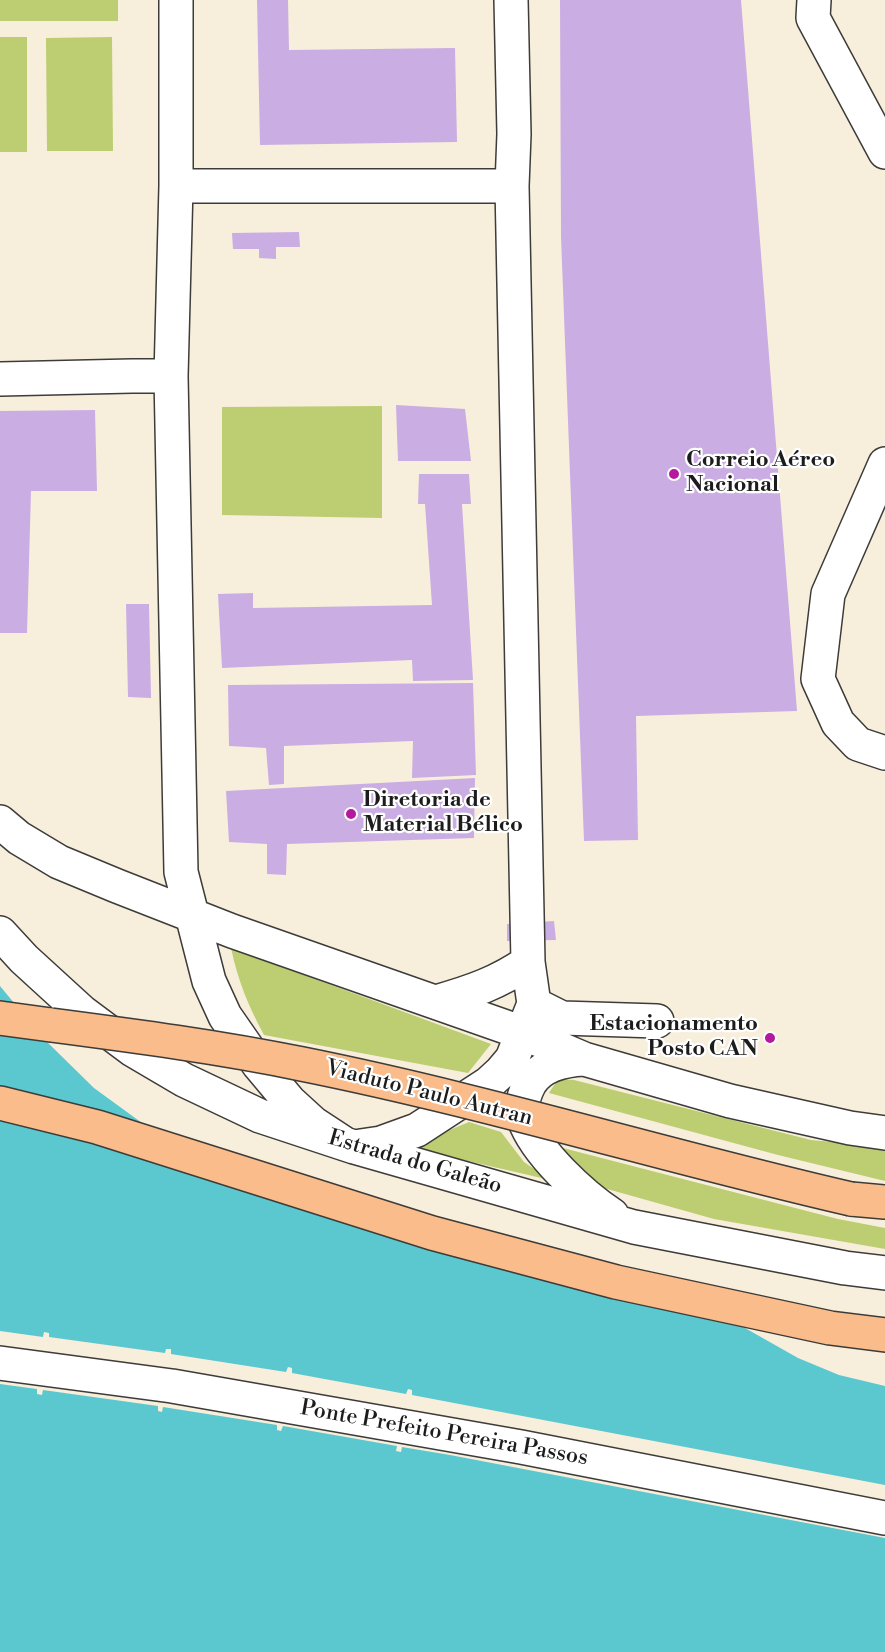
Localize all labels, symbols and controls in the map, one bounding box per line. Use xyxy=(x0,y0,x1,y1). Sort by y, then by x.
place label: Correio Aéreo Nacional xyxy=(686,448,835,500)
marker: Correio Aéreo Nacional xyxy=(667,467,681,481)
place label: Diretoria de Material Bélico xyxy=(363,788,523,840)
marker: Diretoria de Material Bélico xyxy=(344,807,358,821)
place label: Estacionamento Posto CAN xyxy=(590,1012,758,1064)
marker: Estacionamento Posto CAN xyxy=(763,1031,777,1045)
street label: Viaduto Paulo Autran xyxy=(323,1056,535,1132)
street label: Estrada do Galeão xyxy=(325,1126,505,1200)
street label: Ponte Prefeito Pereira Passos xyxy=(298,1396,590,1472)

